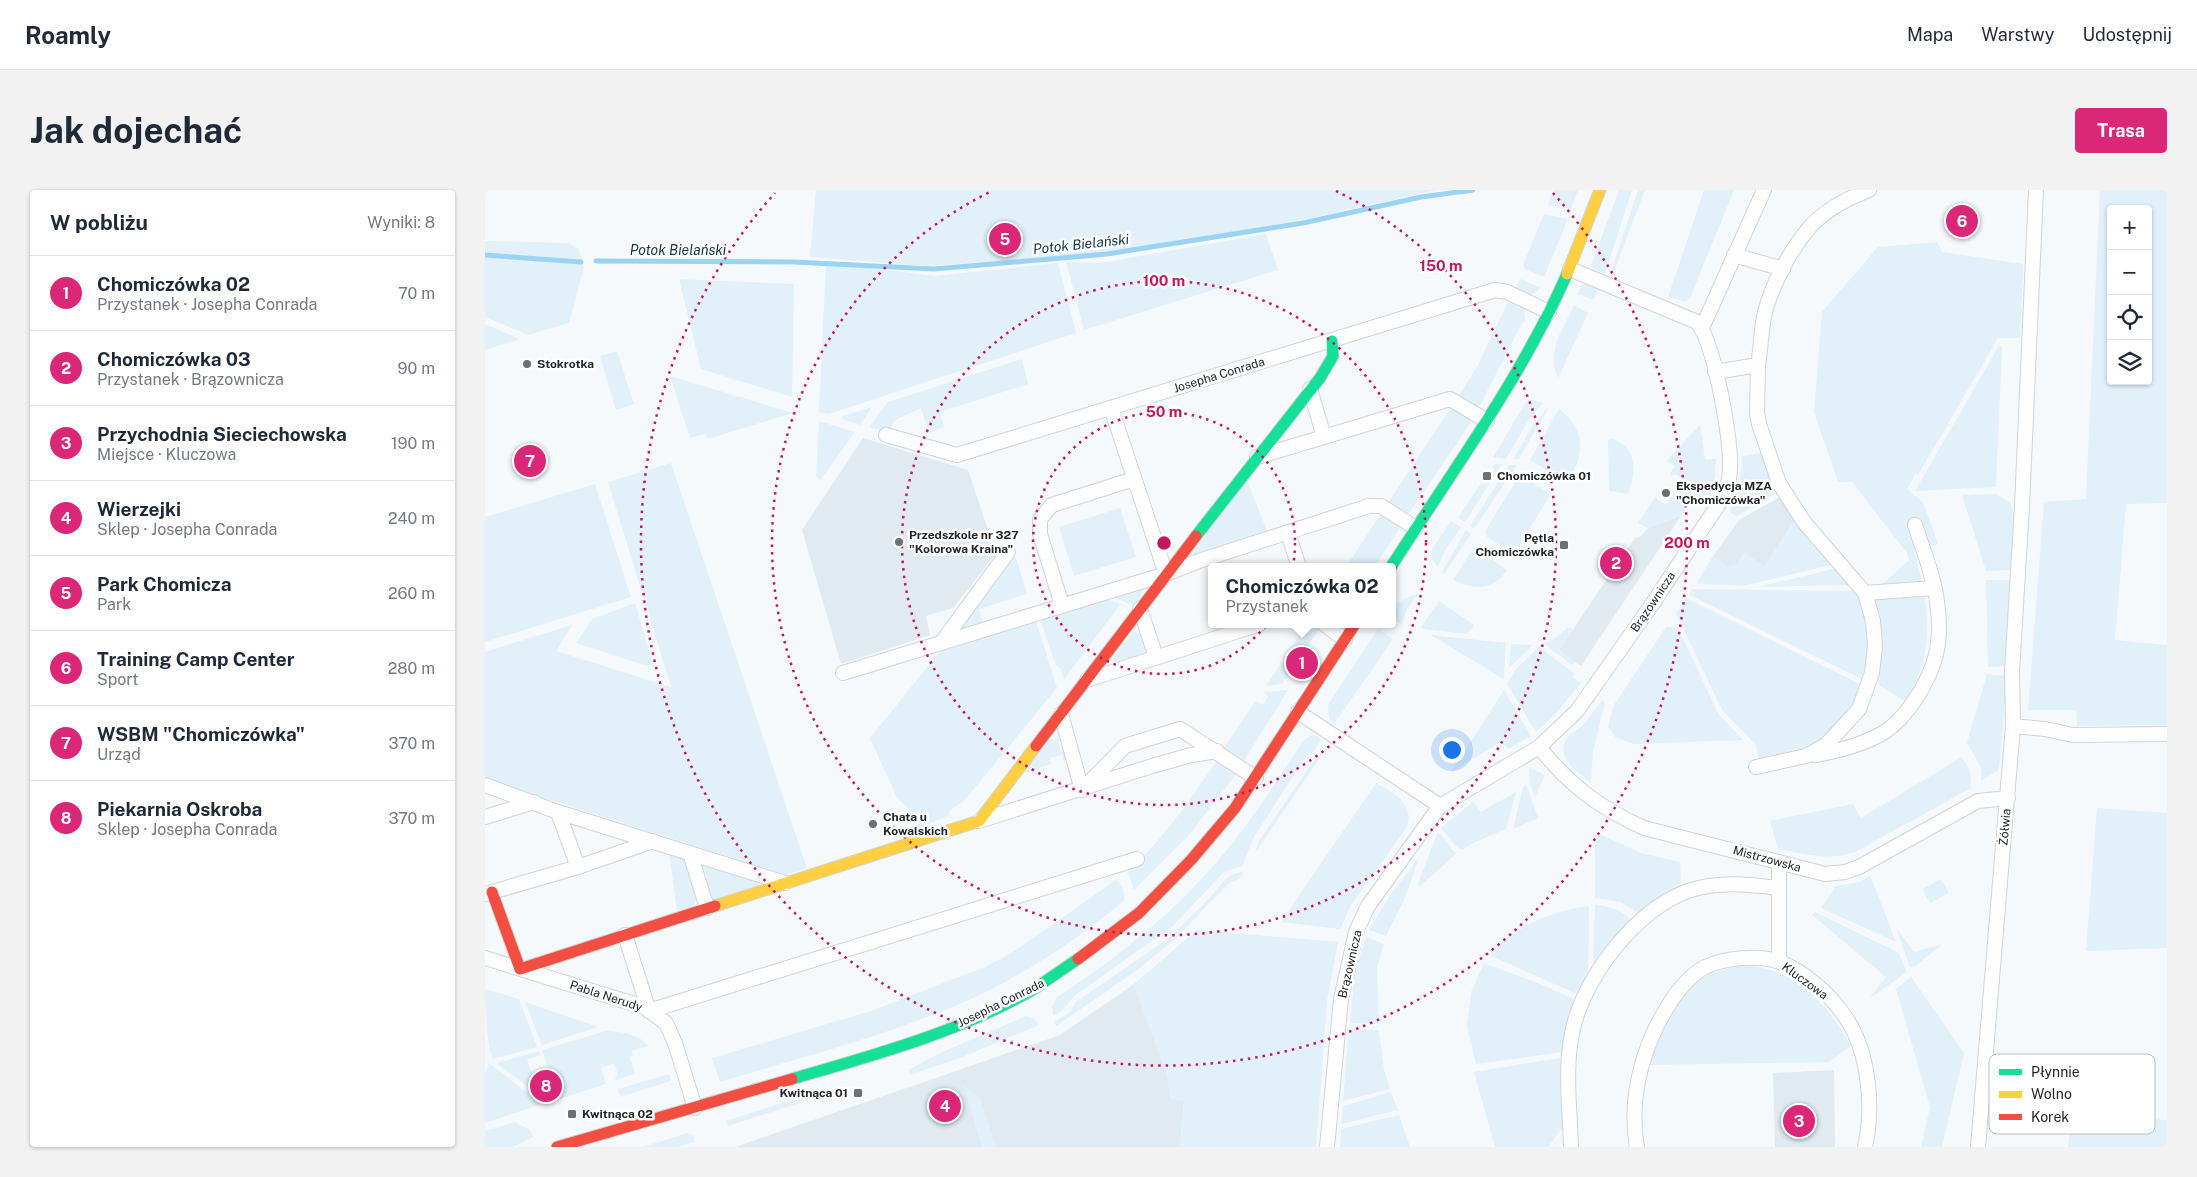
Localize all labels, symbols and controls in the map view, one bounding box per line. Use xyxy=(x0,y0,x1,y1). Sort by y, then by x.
text: Roamly xyxy=(25,21,111,49)
text: Mapa xyxy=(1907,24,1953,45)
text: Warstwy xyxy=(1981,24,2054,45)
text: Udostępnij xyxy=(2082,24,2172,45)
button: Trasa xyxy=(2075,108,2167,153)
text: Jak dojechać xyxy=(30,110,242,151)
pin: 6 xyxy=(1946,202,1978,240)
map controls xyxy=(2107,205,2152,385)
button: + xyxy=(2107,205,2152,250)
text: W pobliżu xyxy=(50,210,148,235)
text: Wyniki: 8 xyxy=(367,213,435,232)
pin: 5 xyxy=(989,220,1021,258)
water label: Potok Bielański xyxy=(1032,231,1130,257)
water label: Potok Bielański xyxy=(630,242,727,258)
button: − xyxy=(2107,250,2152,295)
text: 150 m xyxy=(1419,257,1463,274)
text: 100 m xyxy=(1143,272,1185,289)
text: Chomiczówka 02 xyxy=(97,273,250,295)
text: 1 xyxy=(63,284,69,303)
text: 70 m xyxy=(398,284,435,303)
text: Przystanek · Josepha Conrada xyxy=(97,295,317,314)
button: locate xyxy=(2107,295,2152,340)
button: layers xyxy=(2107,340,2152,385)
text: Chomiczówka 03 xyxy=(97,348,251,370)
street label: Josepha Conrada xyxy=(1172,354,1266,396)
place label: Stokrotka xyxy=(537,357,594,371)
marker: Stokrotka xyxy=(521,358,533,370)
text: 2 xyxy=(61,359,71,378)
text: 90 m xyxy=(398,359,435,378)
text: Przystanek · Brązownicza xyxy=(97,370,284,389)
text: 50 m xyxy=(1146,403,1182,420)
text: Przychodnia Sieciechowska xyxy=(97,423,347,445)
text: 3 xyxy=(61,434,71,453)
text: 190 m xyxy=(391,434,435,453)
pin: 7 xyxy=(514,442,546,480)
text: Miejsce · Kluczowa xyxy=(97,445,236,464)
place label: Chomiczówka 01 xyxy=(1497,469,1591,483)
marker: Chomiczówka 01 xyxy=(1481,470,1493,482)
place label: Ekspedycja MZA "Chomiczówka" xyxy=(1676,479,1772,507)
marker: Ekspedycja MZA "Chomiczówka" xyxy=(1660,487,1672,499)
text: Wierzejki xyxy=(97,498,181,520)
text: 4 xyxy=(61,509,71,528)
text: 240 m xyxy=(388,509,435,528)
text: Sklep · Josepha Conrada xyxy=(97,520,277,539)
place label: Przedszkole nr 327 "Kolorowa Kraina" xyxy=(909,528,1019,556)
place label: Pętla Chomiczówka xyxy=(1475,531,1554,559)
centre of rings xyxy=(1155,534,1173,552)
text: 200 m xyxy=(1664,534,1710,551)
marker: Przedszkole nr 327 "Kolorowa Kraina" xyxy=(893,536,905,548)
marker: Pętla Chomiczówka xyxy=(1558,539,1570,551)
pin: 2 xyxy=(1600,544,1632,582)
popup xyxy=(1208,563,1396,628)
street label: Brązownicza xyxy=(1628,569,1678,635)
text: Park Chomicza xyxy=(97,573,231,595)
text: Chomiczówka 02 xyxy=(1225,575,1379,597)
text: 5 xyxy=(61,584,71,603)
text: 260 m xyxy=(388,584,435,603)
text: Park xyxy=(97,595,131,614)
text: Przystanek xyxy=(1225,597,1308,616)
pin: 1 xyxy=(1286,644,1318,682)
text: Training Camp Center xyxy=(97,648,295,670)
text: 6 xyxy=(61,659,71,678)
text: 280 m xyxy=(388,659,435,678)
text: Sport xyxy=(97,670,139,689)
text: WSBM "Chomiczówka" xyxy=(97,723,305,745)
text: 7 xyxy=(61,734,71,753)
text: 370 m xyxy=(388,734,435,753)
your location xyxy=(1439,737,1465,763)
text: Urząd xyxy=(97,745,141,764)
text: Piekarnia Oskroba xyxy=(97,798,262,820)
street label: Żółwia xyxy=(1996,808,2014,846)
text: 8 xyxy=(61,809,71,828)
text: 370 m xyxy=(388,809,435,828)
place label: Chata u Kowalskich xyxy=(883,810,948,838)
marker: Chata u Kowalskich xyxy=(867,818,879,830)
text: Sklep · Josepha Conrada xyxy=(97,820,277,839)
street label: Mistrzowska xyxy=(1731,843,1803,875)
street label: Brązownicza xyxy=(1335,928,1365,1000)
street label: Kluczowa xyxy=(1779,960,1831,1002)
street label: Josepha Conrada xyxy=(955,976,1047,1030)
street label: Pabla Nerudy xyxy=(568,978,645,1014)
legend xyxy=(1989,1054,2155,1134)
text: Płynnie xyxy=(2031,1064,2080,1080)
pin: 8 xyxy=(530,1067,562,1105)
place label: Kwitnąca 01 xyxy=(780,1086,848,1100)
text: Wolno xyxy=(2031,1086,2072,1102)
marker: Kwitnąca 01 xyxy=(852,1087,864,1099)
pin: 4 xyxy=(929,1087,961,1125)
pin: 3 xyxy=(1783,1102,1815,1140)
place label: Kwitnąca 02 xyxy=(582,1107,653,1121)
marker: Kwitnąca 02 xyxy=(566,1108,578,1120)
text: Korek xyxy=(2031,1109,2069,1125)

